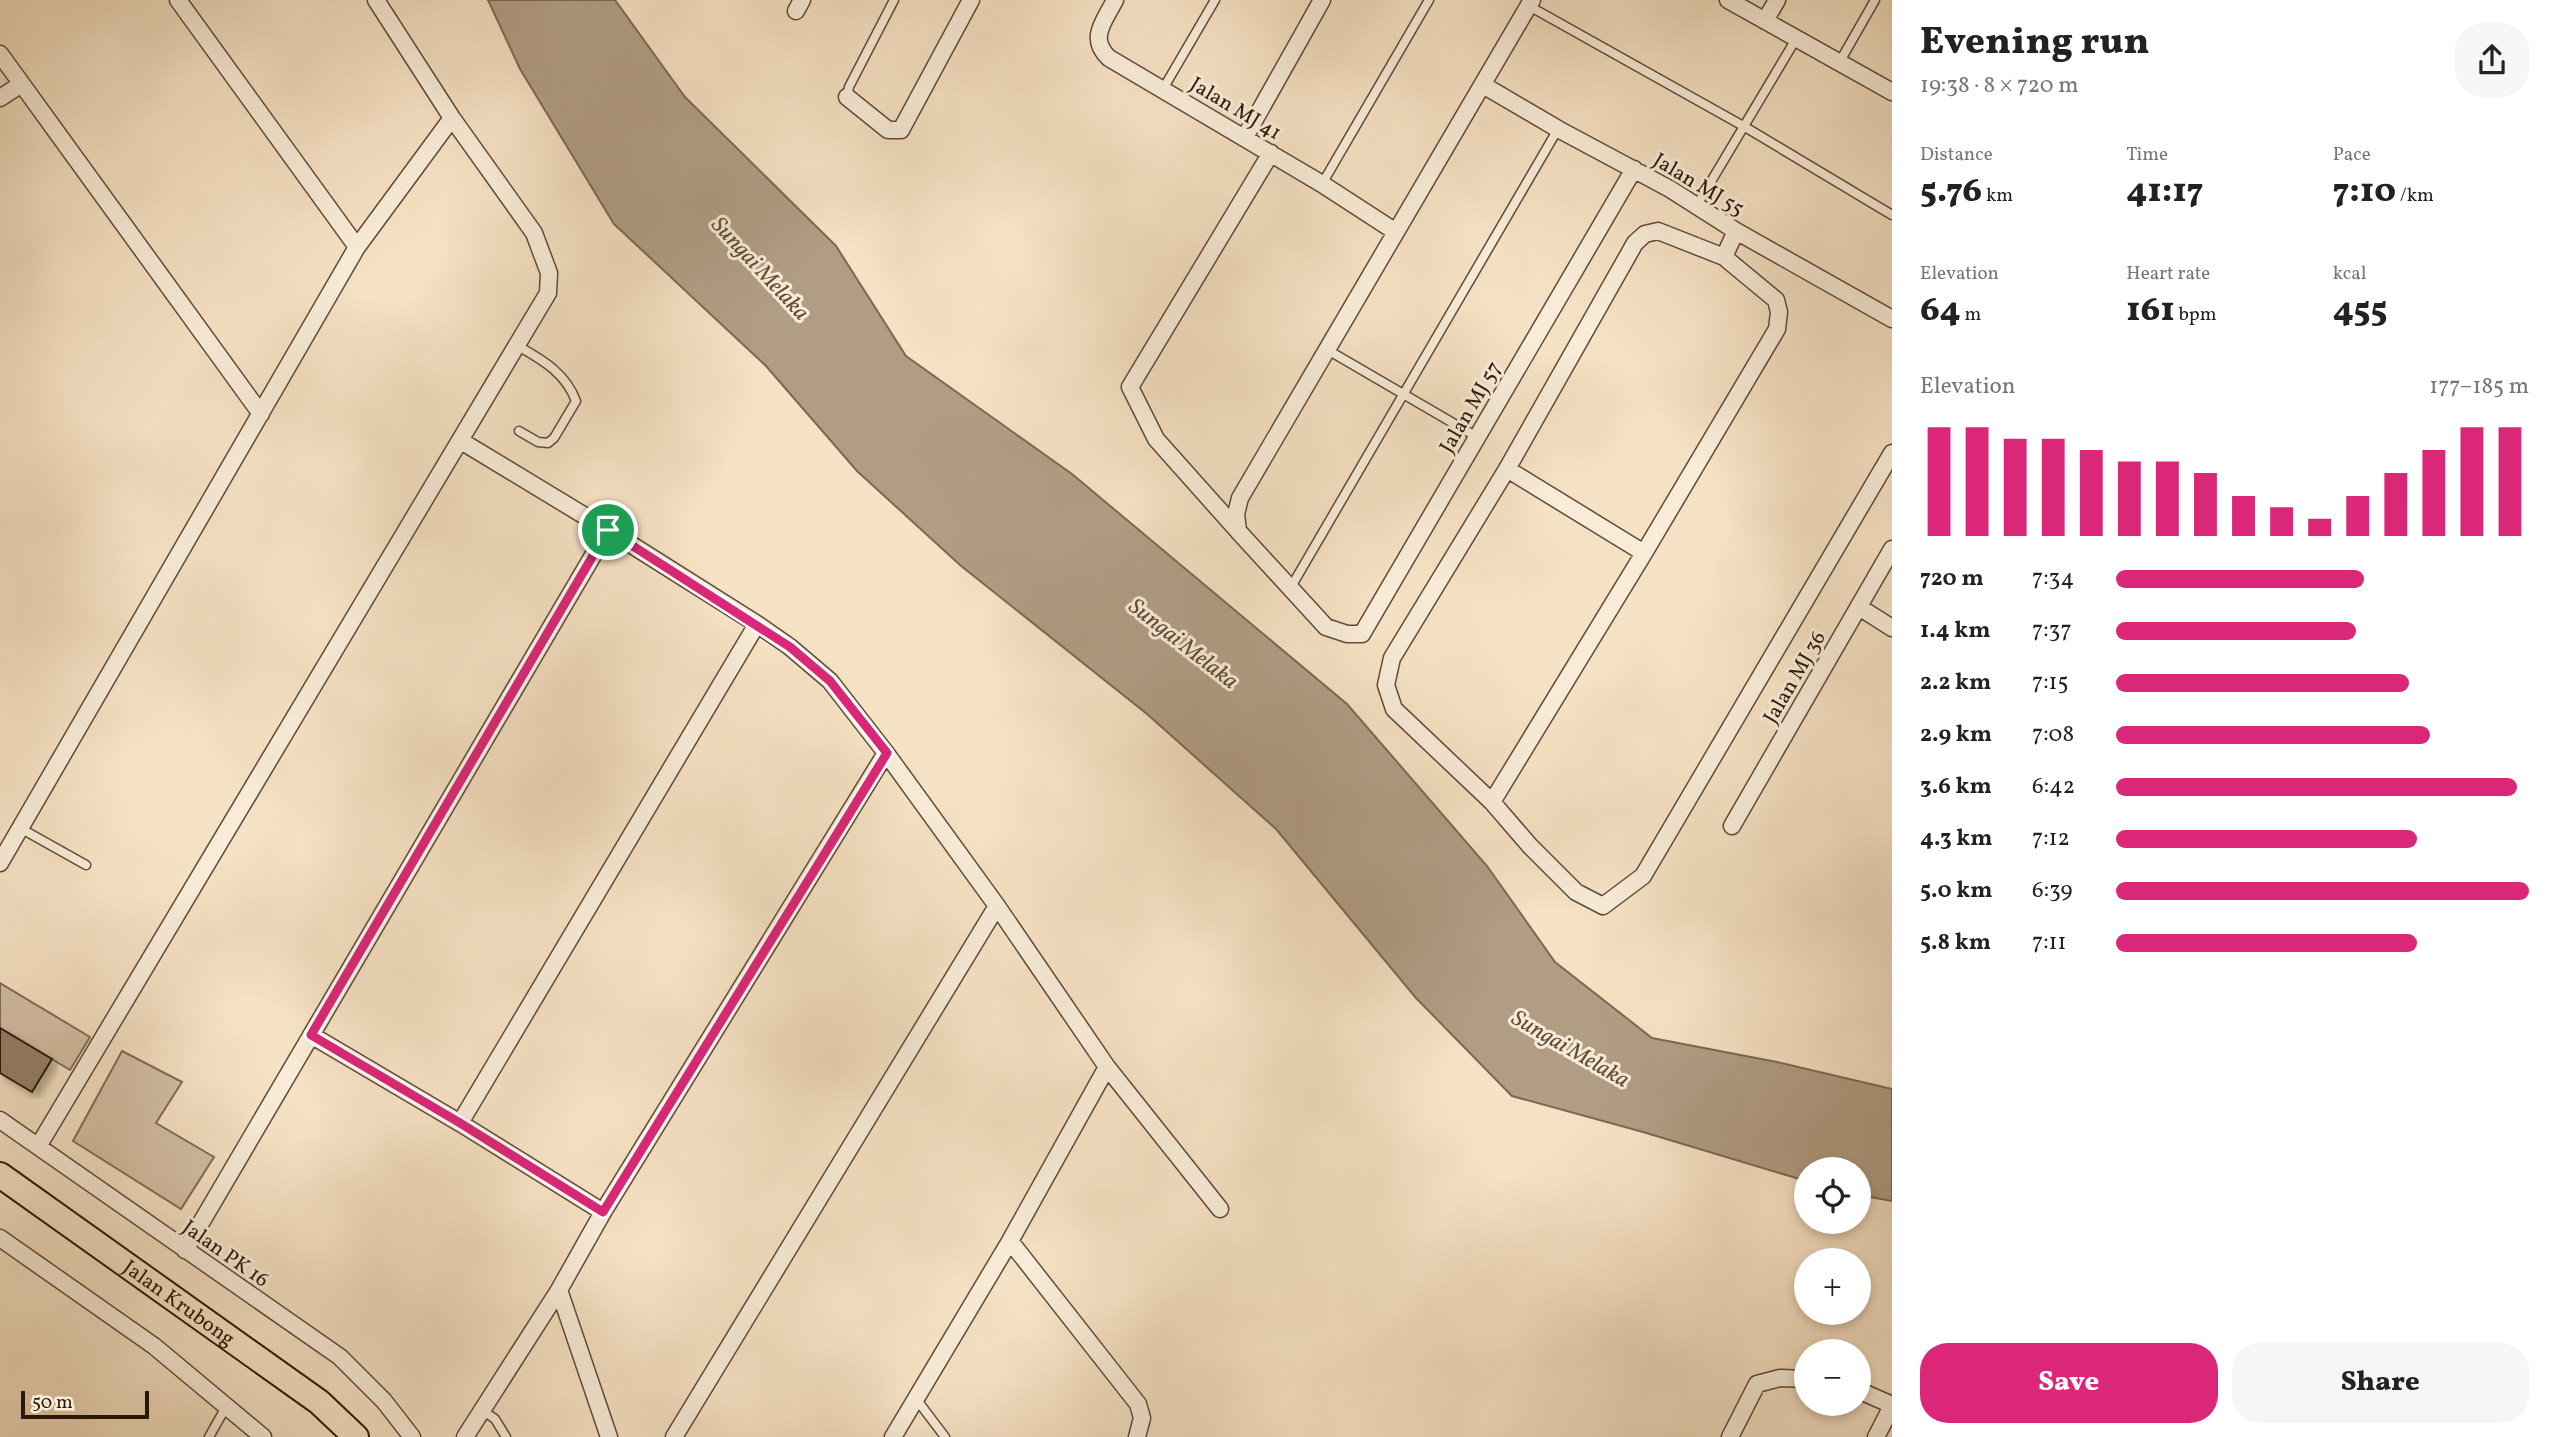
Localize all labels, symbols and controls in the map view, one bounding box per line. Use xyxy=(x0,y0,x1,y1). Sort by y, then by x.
text: Evening run xyxy=(1920,17,2150,70)
button: share xyxy=(2455,23,2529,97)
text: 19:38 · 8 × 720 m xyxy=(1920,70,2079,102)
street label: Jalan MJ 41 xyxy=(1184,71,1286,148)
text: Distance xyxy=(1920,142,1993,168)
text: Time xyxy=(2126,142,2168,168)
text: Pace xyxy=(2333,142,2371,168)
street label: Jalan MJ 55 xyxy=(1647,147,1749,224)
text: 5.76 xyxy=(1920,168,1982,216)
text: 41:17 xyxy=(2126,168,2203,216)
text: 7:10 xyxy=(2333,168,2396,216)
text: km xyxy=(1982,183,2013,209)
text: /km xyxy=(2396,183,2434,209)
water label: Sungai Melaka xyxy=(703,210,816,328)
text: Elevation xyxy=(1920,261,1999,287)
text: Heart rate xyxy=(2126,261,2210,287)
text: kcal xyxy=(2333,261,2366,287)
text: 64 xyxy=(1920,287,1961,335)
text: 161 xyxy=(2126,287,2175,335)
text: 455 xyxy=(2333,287,2387,335)
text: m xyxy=(1961,302,1981,328)
text: bpm xyxy=(2175,302,2217,328)
street label: Jalan MJ 57 xyxy=(1433,356,1509,459)
text: Elevation xyxy=(1920,371,2016,403)
text: 177–185 m xyxy=(2429,371,2529,403)
pin xyxy=(578,500,638,560)
icon: arrive xyxy=(589,511,627,549)
text: 720 m xyxy=(1920,563,1984,595)
text: 7:34 xyxy=(2032,563,2074,595)
water label: Sungai Melaka xyxy=(1121,591,1245,698)
text: 1.4 km xyxy=(1920,615,1991,647)
text: 7:37 xyxy=(2032,615,2072,647)
street label: Jalan MJ 36 xyxy=(1757,626,1834,730)
text: 2.2 km xyxy=(1920,667,1991,699)
text: 7:15 xyxy=(2032,667,2069,699)
text: 2.9 km xyxy=(1920,719,1992,751)
text: 7:08 xyxy=(2032,719,2074,751)
text: 3.6 km xyxy=(1920,771,1992,803)
text: 6:42 xyxy=(2032,771,2075,803)
text: 4.3 km xyxy=(1920,823,1993,855)
text: 7:12 xyxy=(2032,823,2070,855)
text: 5.0 km xyxy=(1920,875,1993,907)
text: 6:39 xyxy=(2032,875,2072,907)
text: 5.8 km xyxy=(1920,927,1991,959)
text: 7:11 xyxy=(2032,927,2066,959)
water label: Sungai Melaka xyxy=(1505,1003,1635,1097)
map controls xyxy=(1794,1157,1871,1416)
button: locate xyxy=(1794,1157,1871,1234)
street label: Jalan PK 16 xyxy=(176,1214,275,1295)
button: + xyxy=(1794,1248,1871,1325)
street label: Jalan Krubong xyxy=(116,1254,240,1354)
button: − xyxy=(1794,1339,1871,1416)
button: Save xyxy=(1920,1343,2218,1423)
button: Share xyxy=(2232,1343,2529,1423)
scale bar xyxy=(21,1388,149,1420)
text: 50 m xyxy=(32,1390,73,1416)

